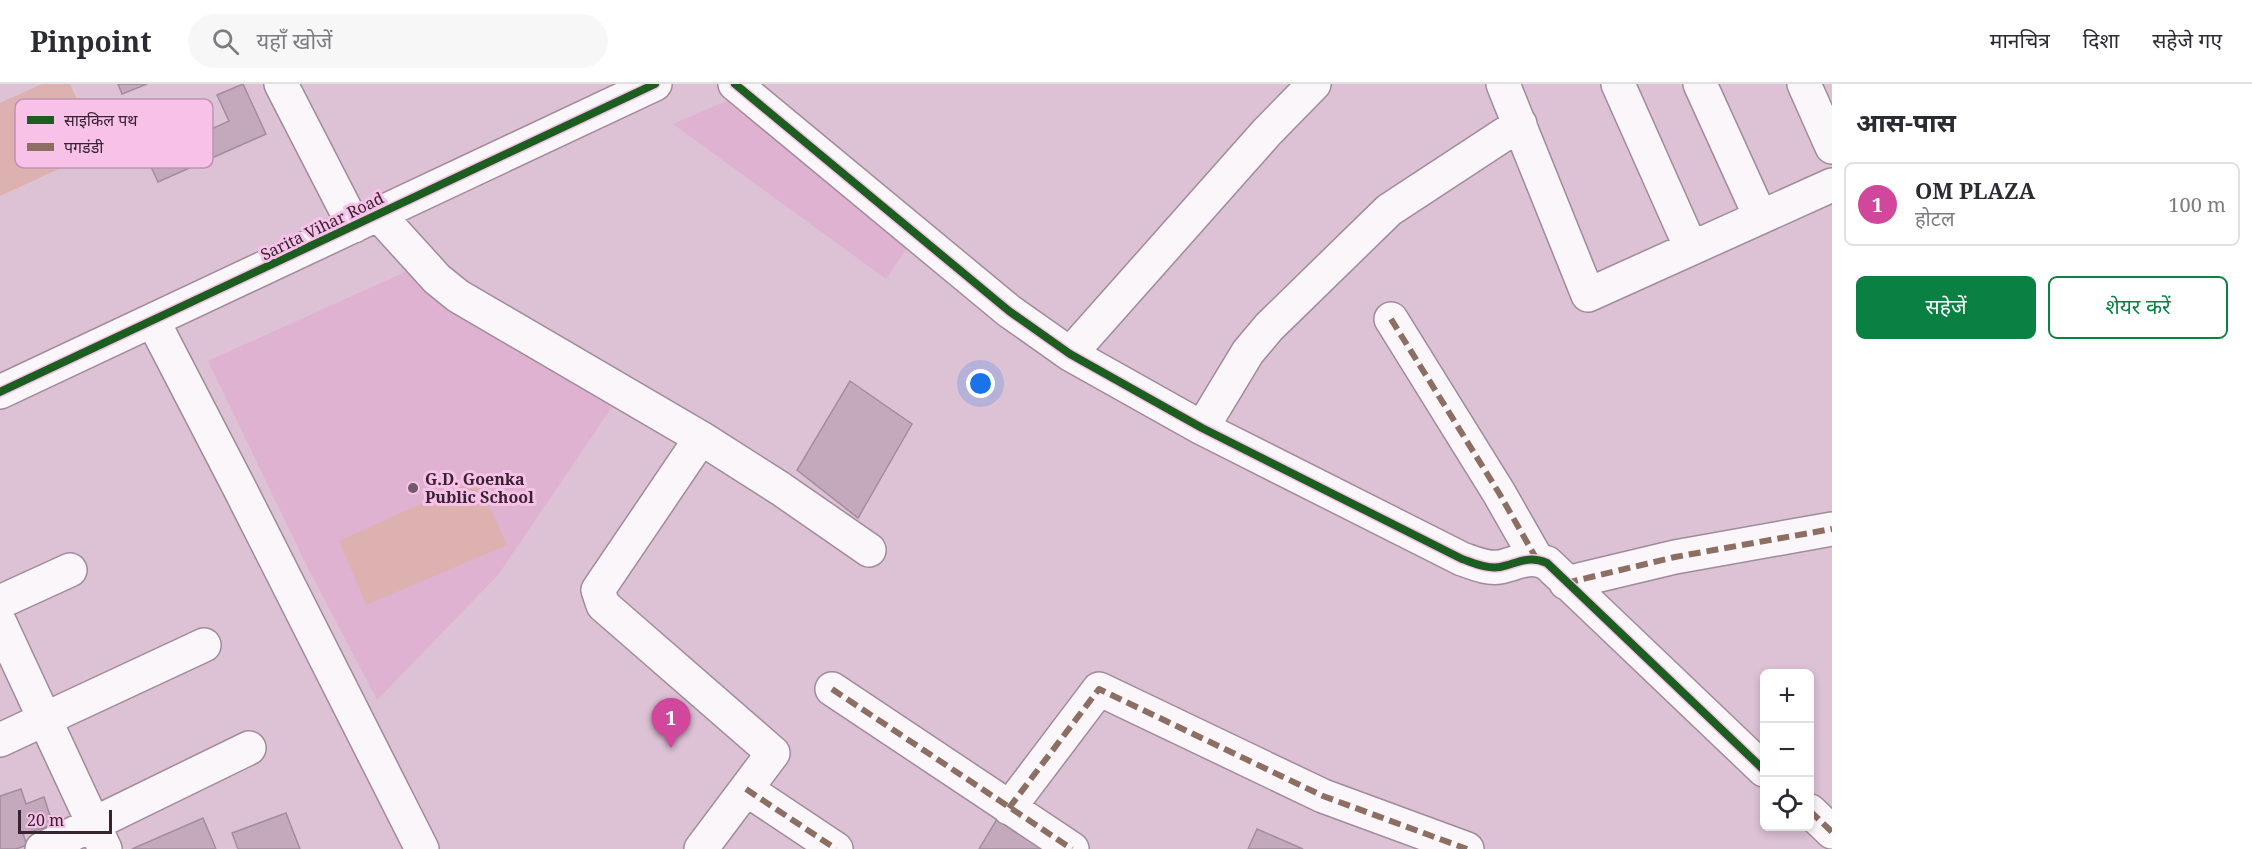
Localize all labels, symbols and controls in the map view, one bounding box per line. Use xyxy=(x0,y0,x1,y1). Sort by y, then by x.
search box xyxy=(188,14,608,68)
text: Pinpoint xyxy=(30,22,152,60)
icon: search xyxy=(209,25,242,58)
text: यहाँ खोजें xyxy=(257,25,332,55)
text: मानचित्र xyxy=(1990,26,2050,54)
text: दिशा xyxy=(2083,26,2119,54)
text: सहेजे गए xyxy=(2152,26,2222,54)
legend xyxy=(15,99,213,168)
text: आस-पास xyxy=(1856,104,1956,140)
text: साइकिल पथ xyxy=(64,109,138,131)
text: पगडंडी xyxy=(64,136,104,158)
text: OM PLAZA xyxy=(1915,175,2035,205)
street label: Sarita Vihar Road xyxy=(257,187,387,265)
text: 1 xyxy=(1872,191,1883,218)
text: 100 m xyxy=(2168,191,2226,218)
text: होटल xyxy=(1915,205,1954,232)
button: सहेजें xyxy=(1856,276,2036,339)
button: शेयर करें xyxy=(2048,276,2228,339)
your location xyxy=(966,369,995,398)
place label: G.D. Goenka Public School xyxy=(425,468,534,508)
marker: G.D. Goenka Public School xyxy=(406,481,420,495)
map controls xyxy=(1760,669,1814,831)
button: + xyxy=(1760,669,1814,723)
pin: 1 xyxy=(652,698,690,748)
button: − xyxy=(1760,723,1814,777)
button: locate xyxy=(1760,777,1814,831)
scale bar xyxy=(18,807,112,834)
text: 20 m xyxy=(27,809,64,831)

